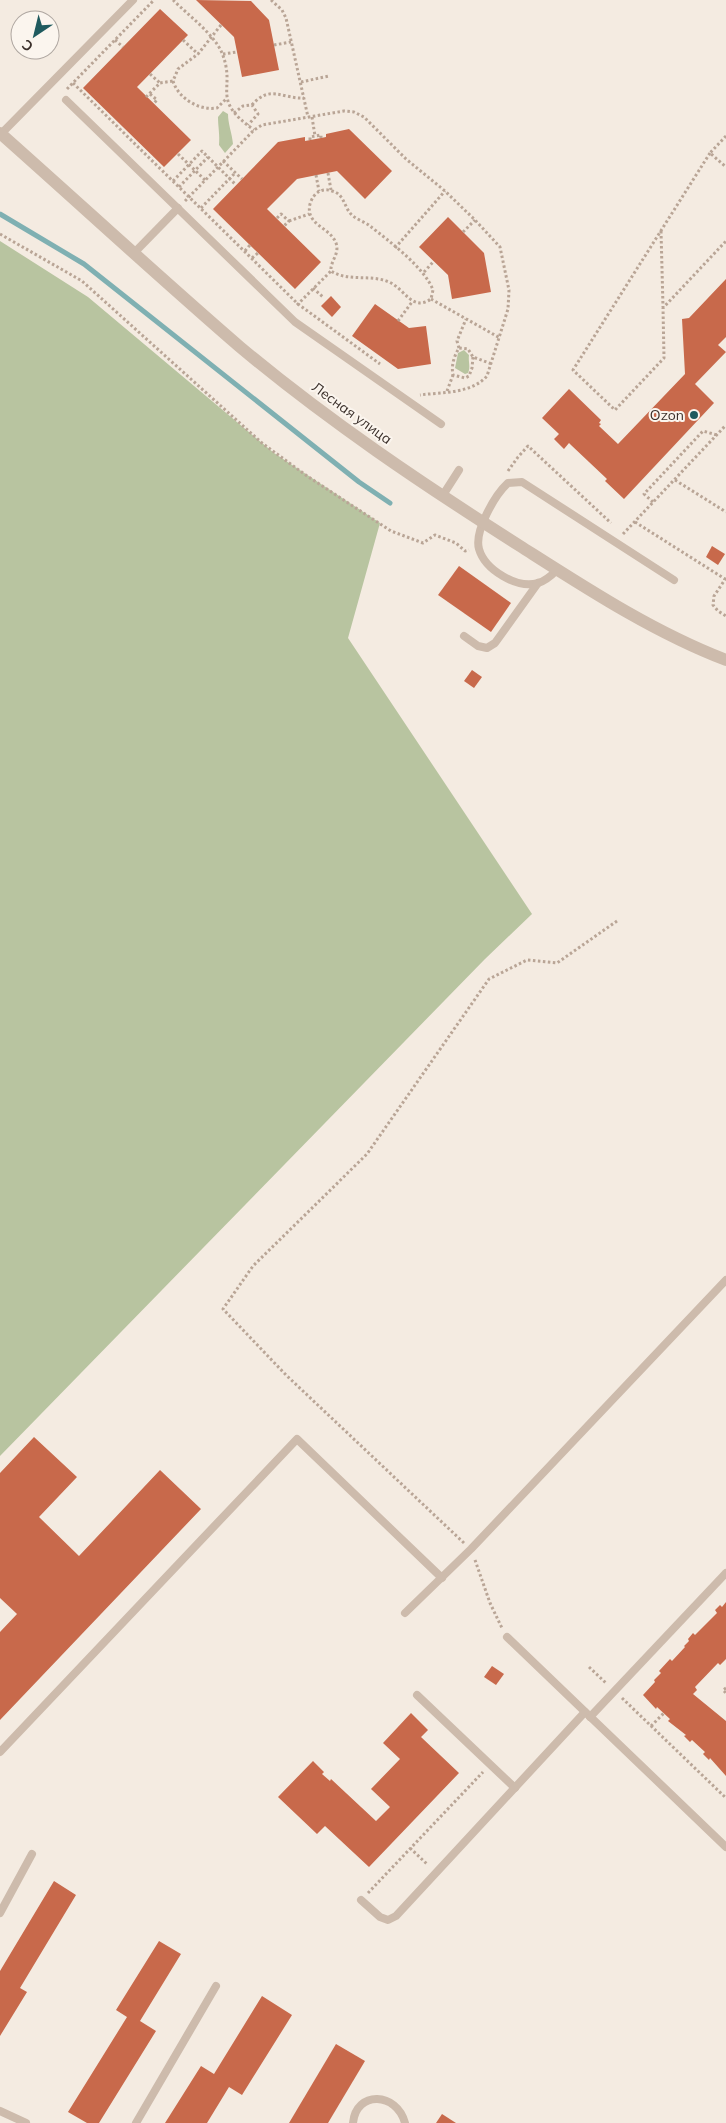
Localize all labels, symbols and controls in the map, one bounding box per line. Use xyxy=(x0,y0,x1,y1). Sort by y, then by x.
north arrow xyxy=(10,10,60,60)
text: С xyxy=(18,36,37,56)
street label: Лесная улица xyxy=(308,378,396,448)
place label: Ozon xyxy=(650,406,684,424)
marker: Ozon xyxy=(688,409,700,421)

